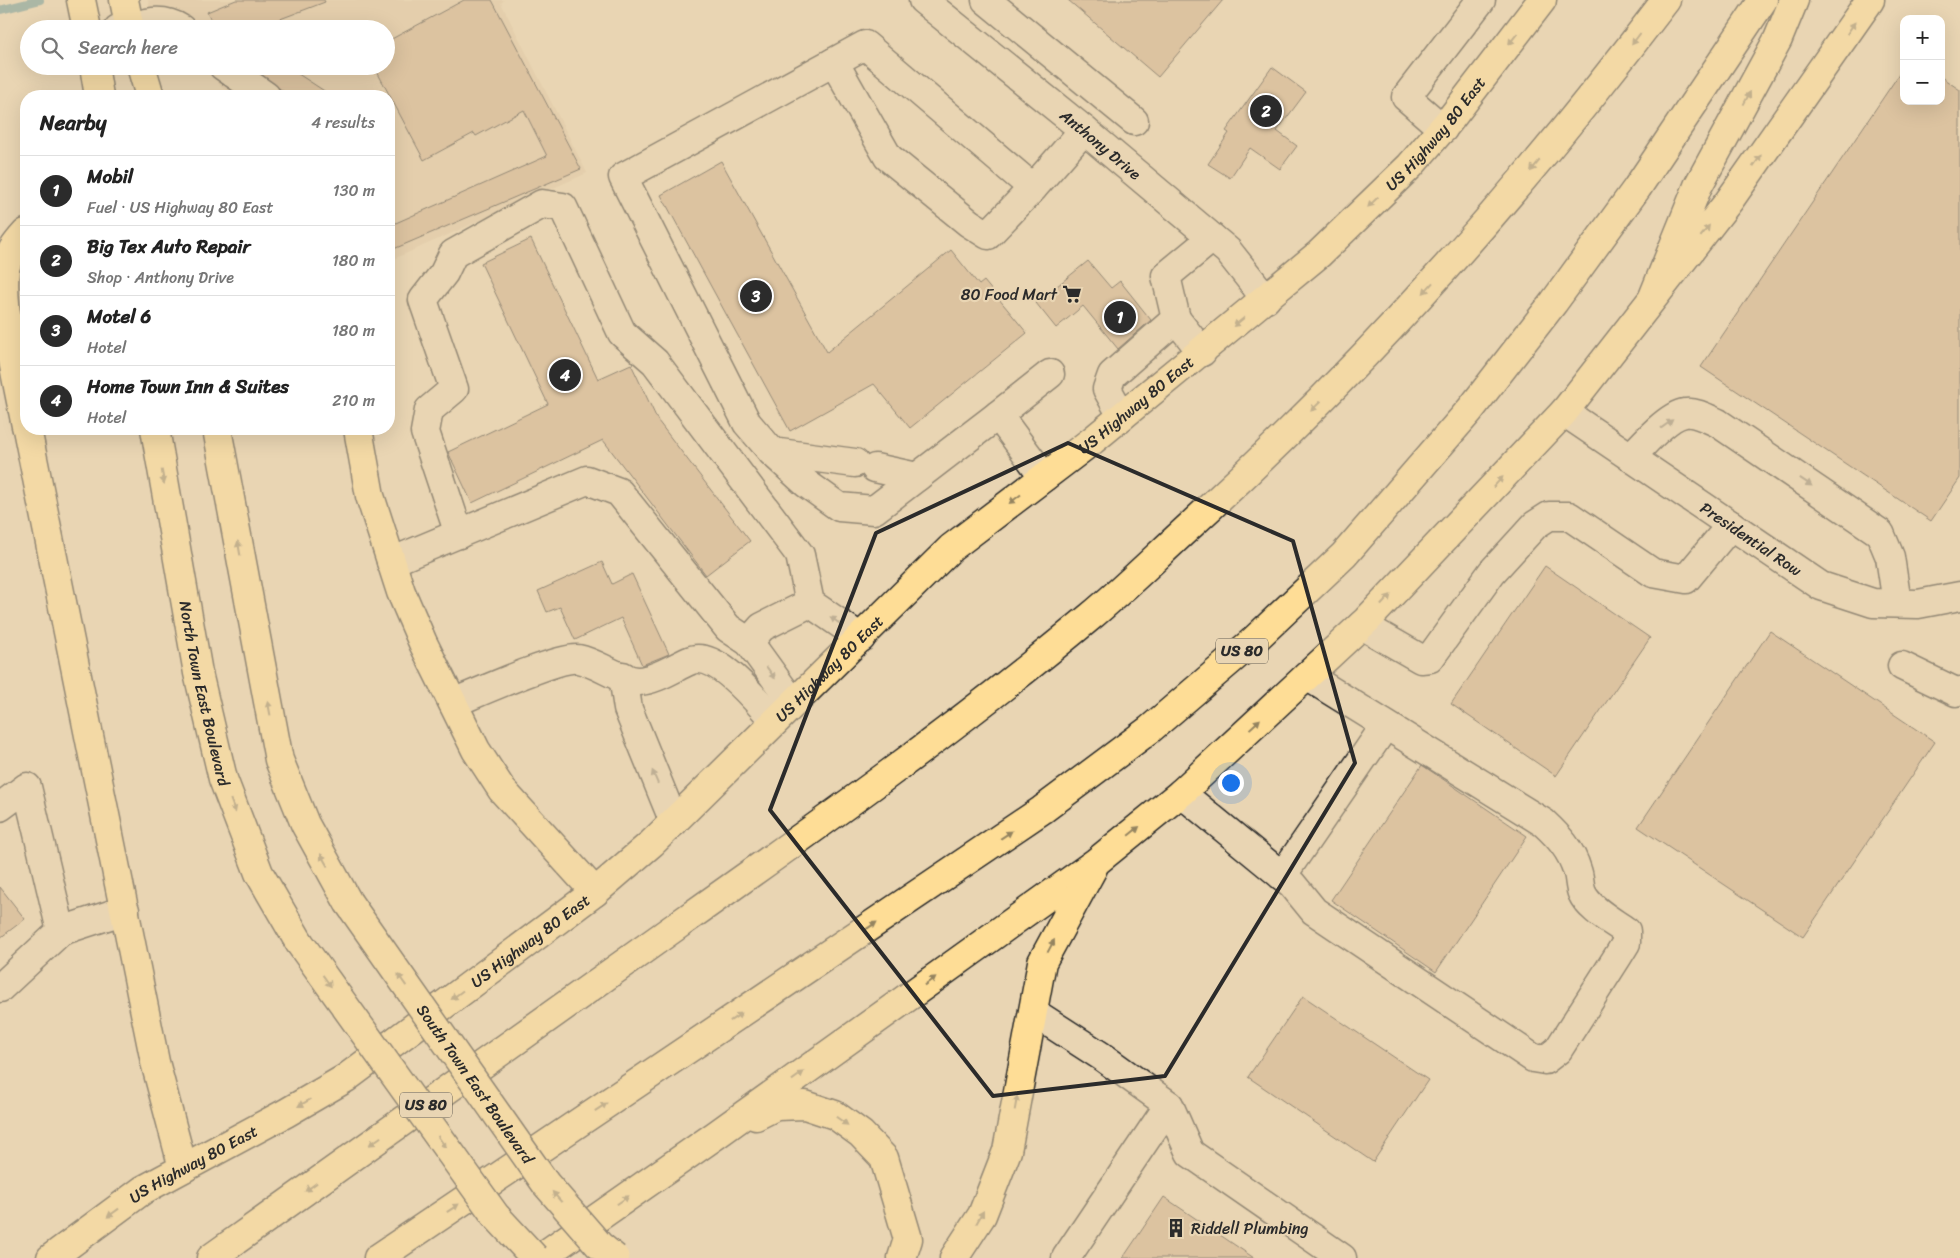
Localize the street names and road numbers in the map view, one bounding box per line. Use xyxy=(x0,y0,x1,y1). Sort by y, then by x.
street label: US Highway 80 East xyxy=(1378,70,1493,198)
street label: Anthony Drive xyxy=(1053,101,1149,187)
street label: US Highway 80 East xyxy=(1071,348,1200,462)
street label: Presidential Row xyxy=(1694,494,1809,584)
street label: North Town East Boulevard xyxy=(171,598,239,792)
street label: US Highway 80 East xyxy=(768,607,890,729)
road number: US 80 xyxy=(1216,638,1268,664)
street label: US Highway 80 East xyxy=(464,886,596,995)
street label: South Town East Boulevard xyxy=(409,998,543,1171)
road number: US 80 xyxy=(400,1092,452,1118)
street label: US Highway 80 East xyxy=(122,1116,263,1211)

